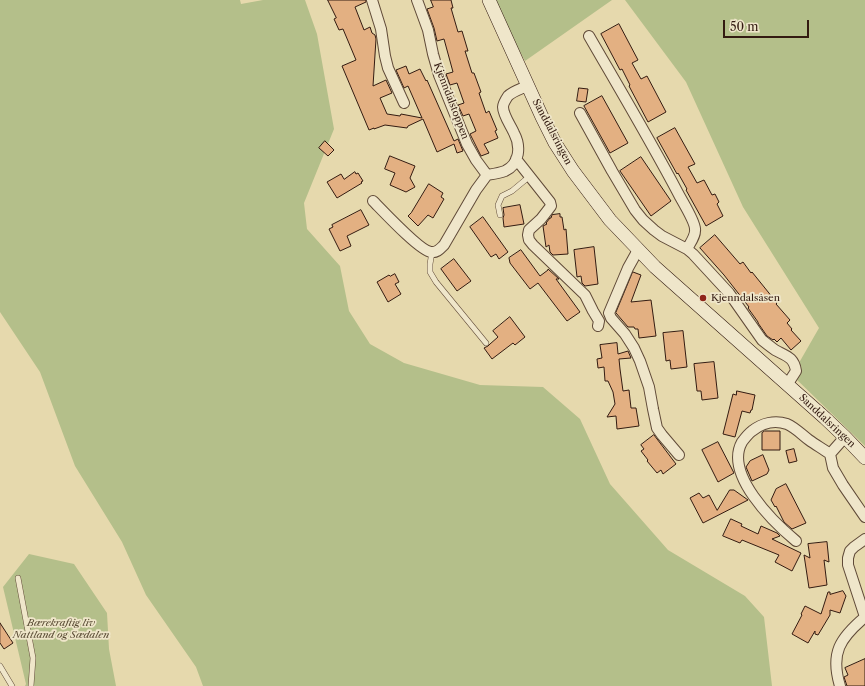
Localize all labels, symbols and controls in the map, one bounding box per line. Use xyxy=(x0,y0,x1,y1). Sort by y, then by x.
scale bar xyxy=(725,12,811,38)
text: 50 m xyxy=(730,19,759,34)
street label: Kjenndalstoppen xyxy=(431,61,471,141)
street label: Sanddalsringen xyxy=(530,97,574,167)
place label: Kjenndalsåsen xyxy=(711,292,780,304)
marker: Kjenndalsåsen xyxy=(698,293,708,303)
street label: Sanddalsringen xyxy=(796,392,858,450)
park label: Bærekraftig liv Nattland og Sædalen xyxy=(13,617,109,640)

